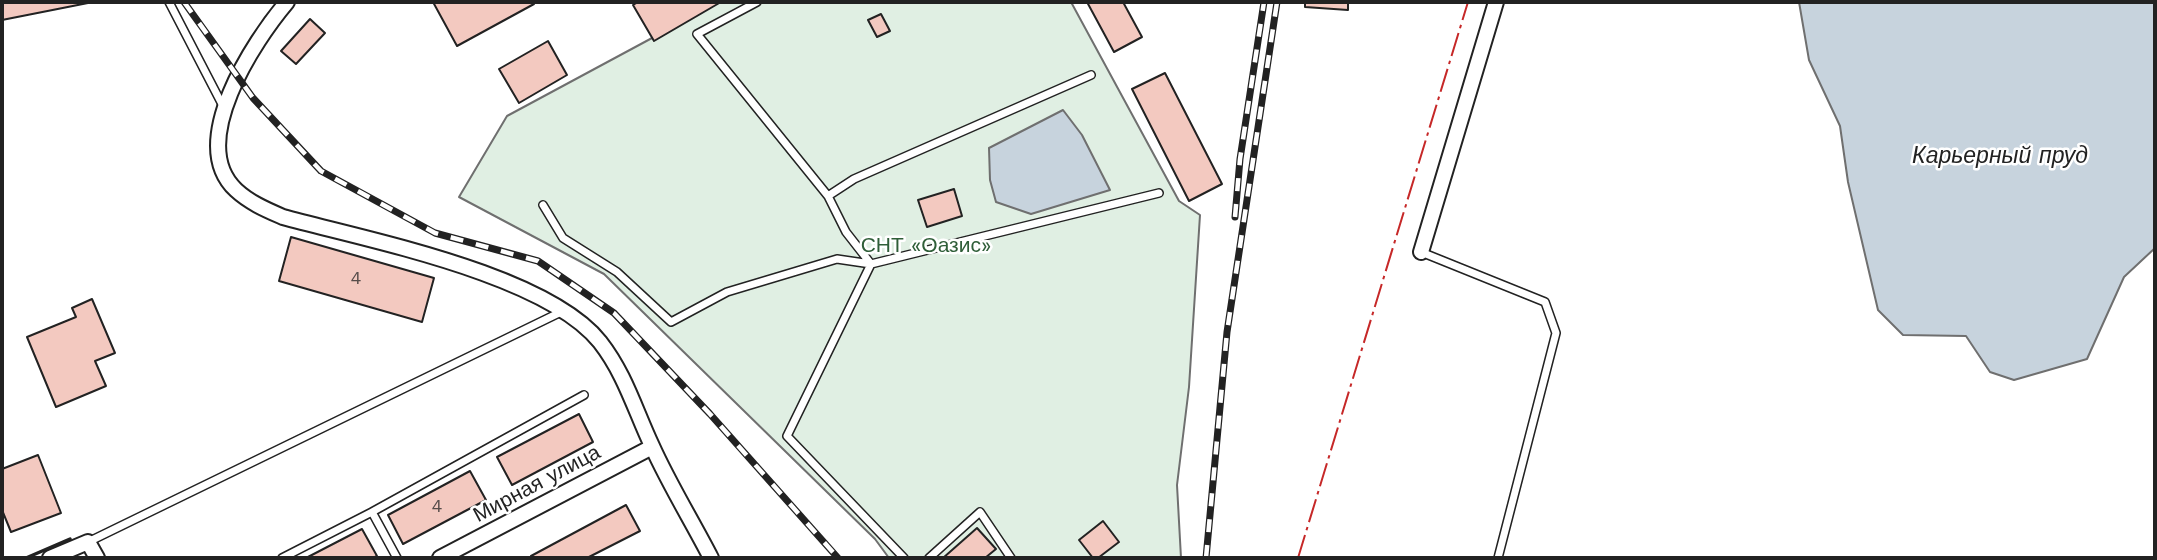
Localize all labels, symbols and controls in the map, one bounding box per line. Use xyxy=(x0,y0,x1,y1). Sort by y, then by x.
water label: Карьерный пруд xyxy=(1912,142,2088,170)
park label: СНТ «Оазис» xyxy=(861,233,991,259)
house number: 4 xyxy=(351,268,361,290)
street label: Мирная улица xyxy=(469,440,605,528)
house number: 4 xyxy=(432,496,442,518)

